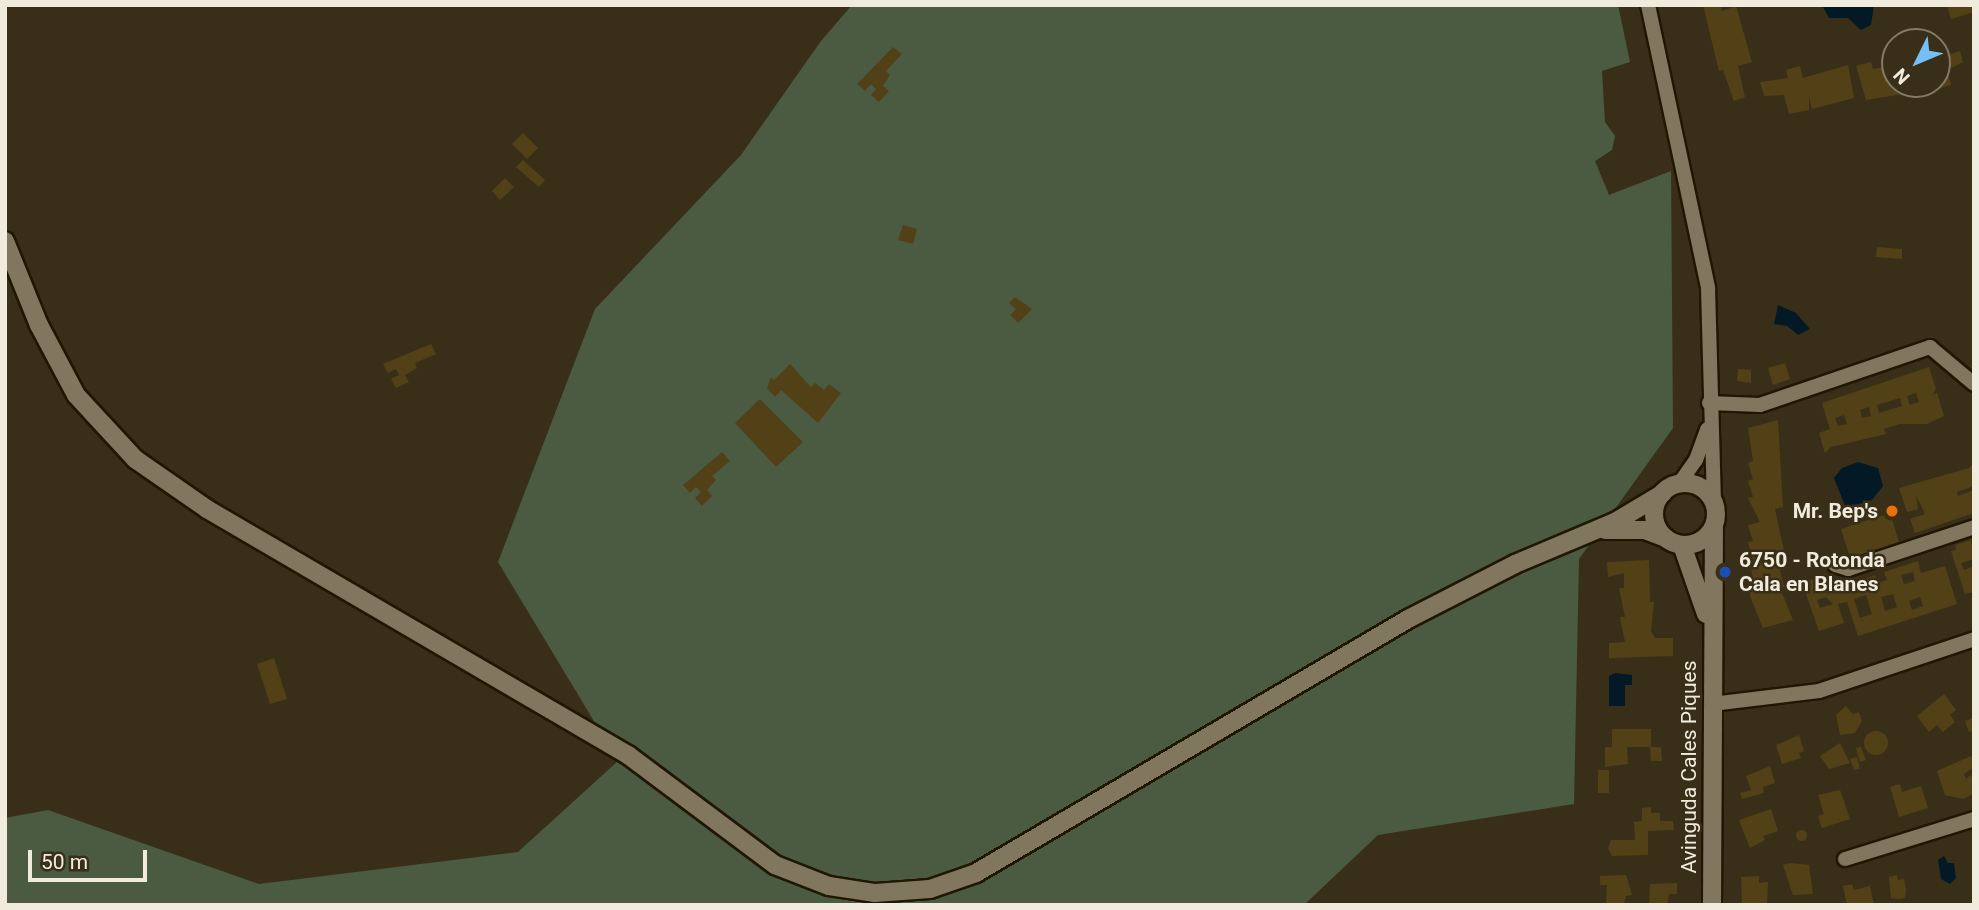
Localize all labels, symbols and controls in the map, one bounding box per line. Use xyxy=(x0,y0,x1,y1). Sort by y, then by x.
north arrow xyxy=(1881,28,1951,98)
text: N xyxy=(1889,64,1915,89)
place label: Mr. Bep's xyxy=(1793,498,1878,524)
marker: Mr. Bep's xyxy=(1884,503,1900,519)
place label: 6750 - Rotonda Cala en Blanes xyxy=(1739,547,1885,597)
marker: 6750 - Rotonda Cala en Blanes xyxy=(1717,564,1733,580)
street label: Avinguda Cales Piques xyxy=(1676,660,1702,874)
scale bar xyxy=(32,836,150,880)
text: 50 m xyxy=(41,850,88,874)

